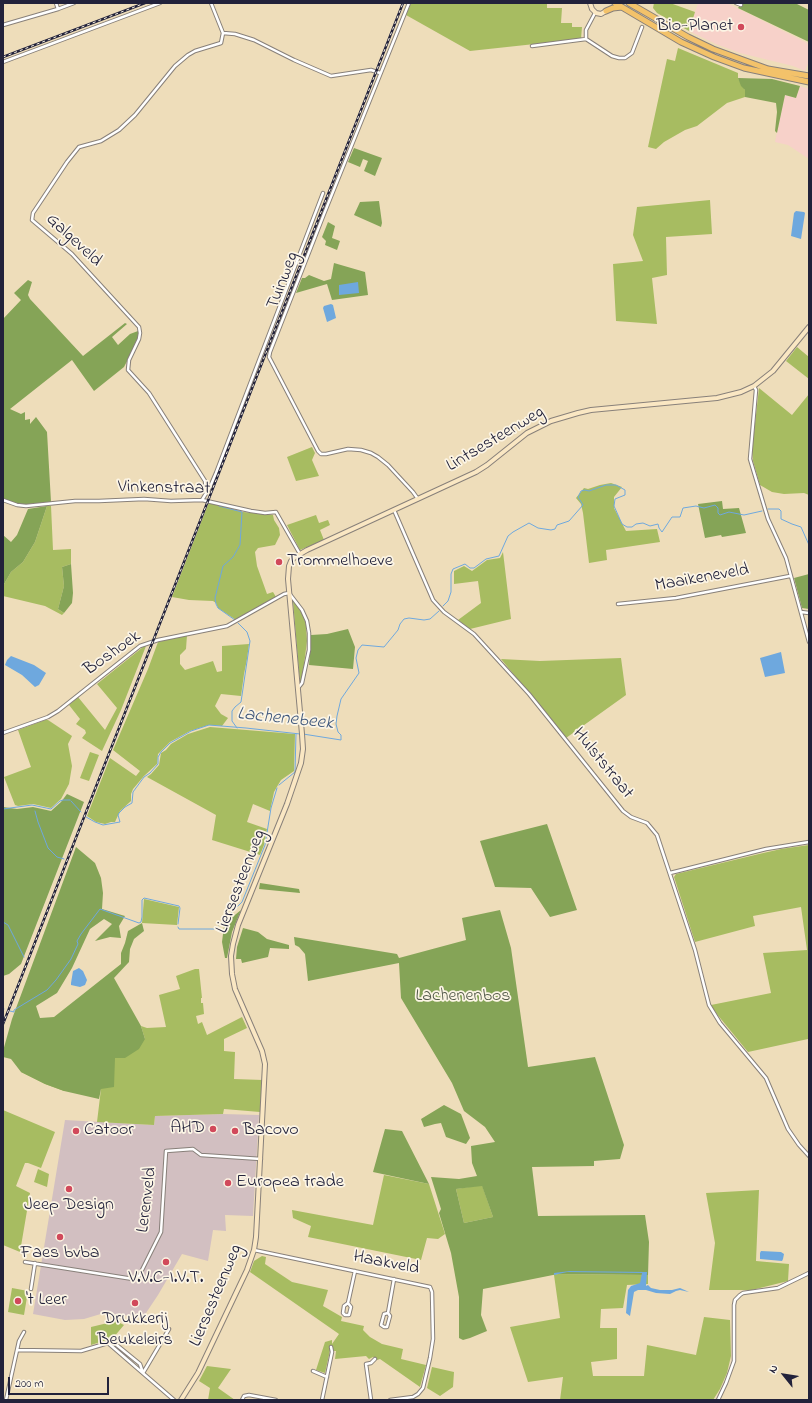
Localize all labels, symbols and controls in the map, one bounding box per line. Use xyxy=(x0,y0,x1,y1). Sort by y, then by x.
place label: Bio-Planet xyxy=(656,16,733,38)
marker: Bio-Planet xyxy=(736,22,746,32)
street label: Galgeveld xyxy=(40,210,106,272)
street label: Tuinweg xyxy=(263,249,305,313)
street label: Lintsesteenweg xyxy=(443,402,549,478)
street label: Vinkenstraat xyxy=(118,477,210,501)
place label: Trommelhoeve xyxy=(287,551,393,573)
marker: Trommelhoeve xyxy=(274,557,284,567)
street label: Maaikeneveld xyxy=(653,560,751,598)
street label: Boshoek xyxy=(80,627,146,681)
water label: Lachenebeek xyxy=(236,704,334,736)
street label: Hulststraat xyxy=(567,724,637,804)
street label: Liersesteenweg xyxy=(212,827,272,937)
park label: Lachenenbos xyxy=(416,986,510,1008)
place label: AHD xyxy=(170,1118,205,1140)
place label: Catoor xyxy=(84,1120,134,1142)
place label: Bacovo xyxy=(243,1120,298,1142)
marker: AHD xyxy=(208,1124,218,1134)
marker: Catoor xyxy=(71,1126,81,1136)
marker: Bacovo xyxy=(230,1126,240,1136)
street label: Lerenveld xyxy=(133,1166,163,1234)
place label: Europea trade xyxy=(236,1172,344,1194)
marker: Europea trade xyxy=(223,1178,233,1188)
marker: Jeep Design xyxy=(64,1184,74,1194)
place label: Jeep Design xyxy=(24,1195,114,1217)
marker: Faes bvba xyxy=(55,1232,65,1242)
street label: Liersesteenweg xyxy=(186,1242,248,1350)
place label: Faes bvba xyxy=(21,1243,99,1265)
street label: Haakveld xyxy=(351,1247,421,1281)
marker: V.V.C-I.V.T. xyxy=(161,1257,171,1267)
place label: V.V.C-I.V.T. xyxy=(129,1268,203,1290)
place label: 't Leer xyxy=(26,1290,67,1312)
marker: 't Leer xyxy=(13,1296,23,1306)
marker: Drukkerij Beukeleirs xyxy=(130,1298,140,1308)
place label: Drukkerij Beukeleirs xyxy=(97,1309,173,1352)
north arrow xyxy=(764,1355,804,1395)
text: N xyxy=(765,1362,782,1376)
scale bar xyxy=(10,1369,111,1395)
text: 200 m xyxy=(15,1375,44,1393)

